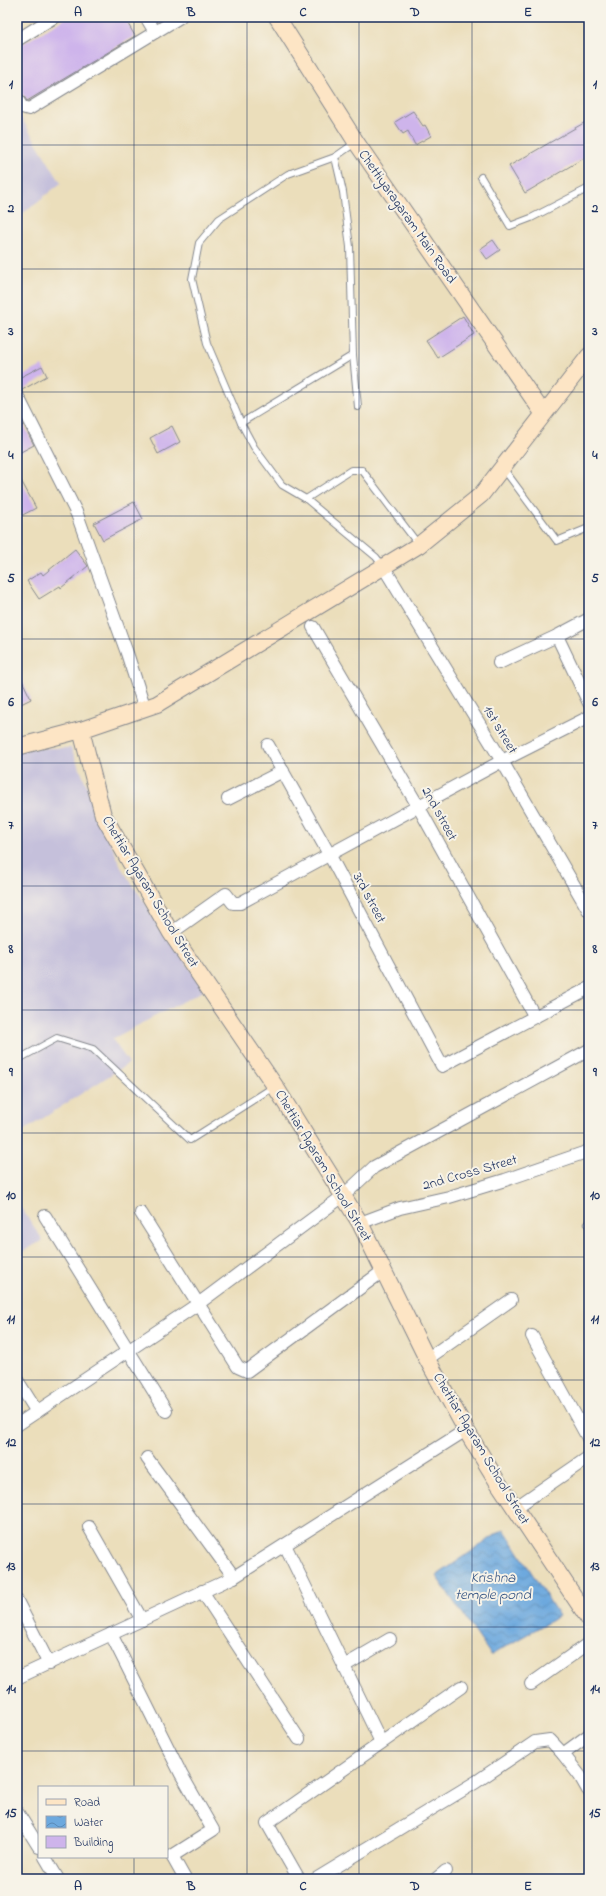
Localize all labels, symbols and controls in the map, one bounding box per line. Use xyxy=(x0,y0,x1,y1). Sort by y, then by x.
text: A xyxy=(74,3,82,22)
text: B xyxy=(186,3,196,22)
text: C xyxy=(299,3,307,22)
text: D xyxy=(409,3,420,22)
text: E xyxy=(524,3,532,22)
text: 1 xyxy=(9,75,14,94)
text: 1 xyxy=(593,75,598,94)
street label: Chettiyaragaram Main Road xyxy=(352,146,461,289)
text: 2 xyxy=(7,199,15,218)
text: 2 xyxy=(591,199,599,218)
text: 3 xyxy=(7,322,14,341)
text: 3 xyxy=(591,322,598,341)
text: 4 xyxy=(7,446,14,465)
text: 4 xyxy=(591,446,598,465)
text: 5 xyxy=(7,569,15,588)
text: 5 xyxy=(591,569,599,588)
text: 6 xyxy=(7,693,14,712)
text: 6 xyxy=(591,693,598,712)
street label: 1st street xyxy=(477,702,523,758)
street label: 2nd street xyxy=(416,783,463,845)
street label: Chettiar Agaram School Street xyxy=(95,812,204,973)
text: 7 xyxy=(8,816,14,835)
text: 7 xyxy=(592,816,598,835)
street label: 3rd street xyxy=(347,869,391,927)
text: 8 xyxy=(8,940,14,959)
text: 8 xyxy=(592,940,598,959)
text: 9 xyxy=(8,1063,14,1082)
text: 9 xyxy=(592,1063,598,1082)
street label: Chettiar Agaram School Street xyxy=(268,1086,377,1247)
street label: 2nd Cross Street xyxy=(420,1149,520,1197)
text: 10 xyxy=(6,1186,16,1205)
text: 10 xyxy=(590,1186,600,1205)
text: 11 xyxy=(7,1310,16,1329)
text: 11 xyxy=(591,1310,600,1329)
street label: Chettiar Agaram School Street xyxy=(426,1369,535,1530)
text: 12 xyxy=(6,1433,17,1452)
text: 12 xyxy=(590,1433,601,1452)
text: 13 xyxy=(6,1557,16,1576)
text: 13 xyxy=(590,1557,600,1576)
water label: Krishna temple pond xyxy=(455,1567,532,1606)
text: 14 xyxy=(6,1680,16,1699)
text: 14 xyxy=(590,1680,600,1699)
legend xyxy=(38,1786,168,1858)
text: Road xyxy=(74,1794,100,1812)
text: 15 xyxy=(5,1804,17,1823)
text: 15 xyxy=(589,1804,601,1823)
text: Water xyxy=(74,1814,103,1832)
text: Building xyxy=(73,1834,113,1853)
text: A xyxy=(74,1877,82,1896)
text: B xyxy=(186,1877,196,1896)
text: C xyxy=(299,1877,307,1896)
text: D xyxy=(409,1877,420,1896)
text: E xyxy=(524,1877,532,1896)

